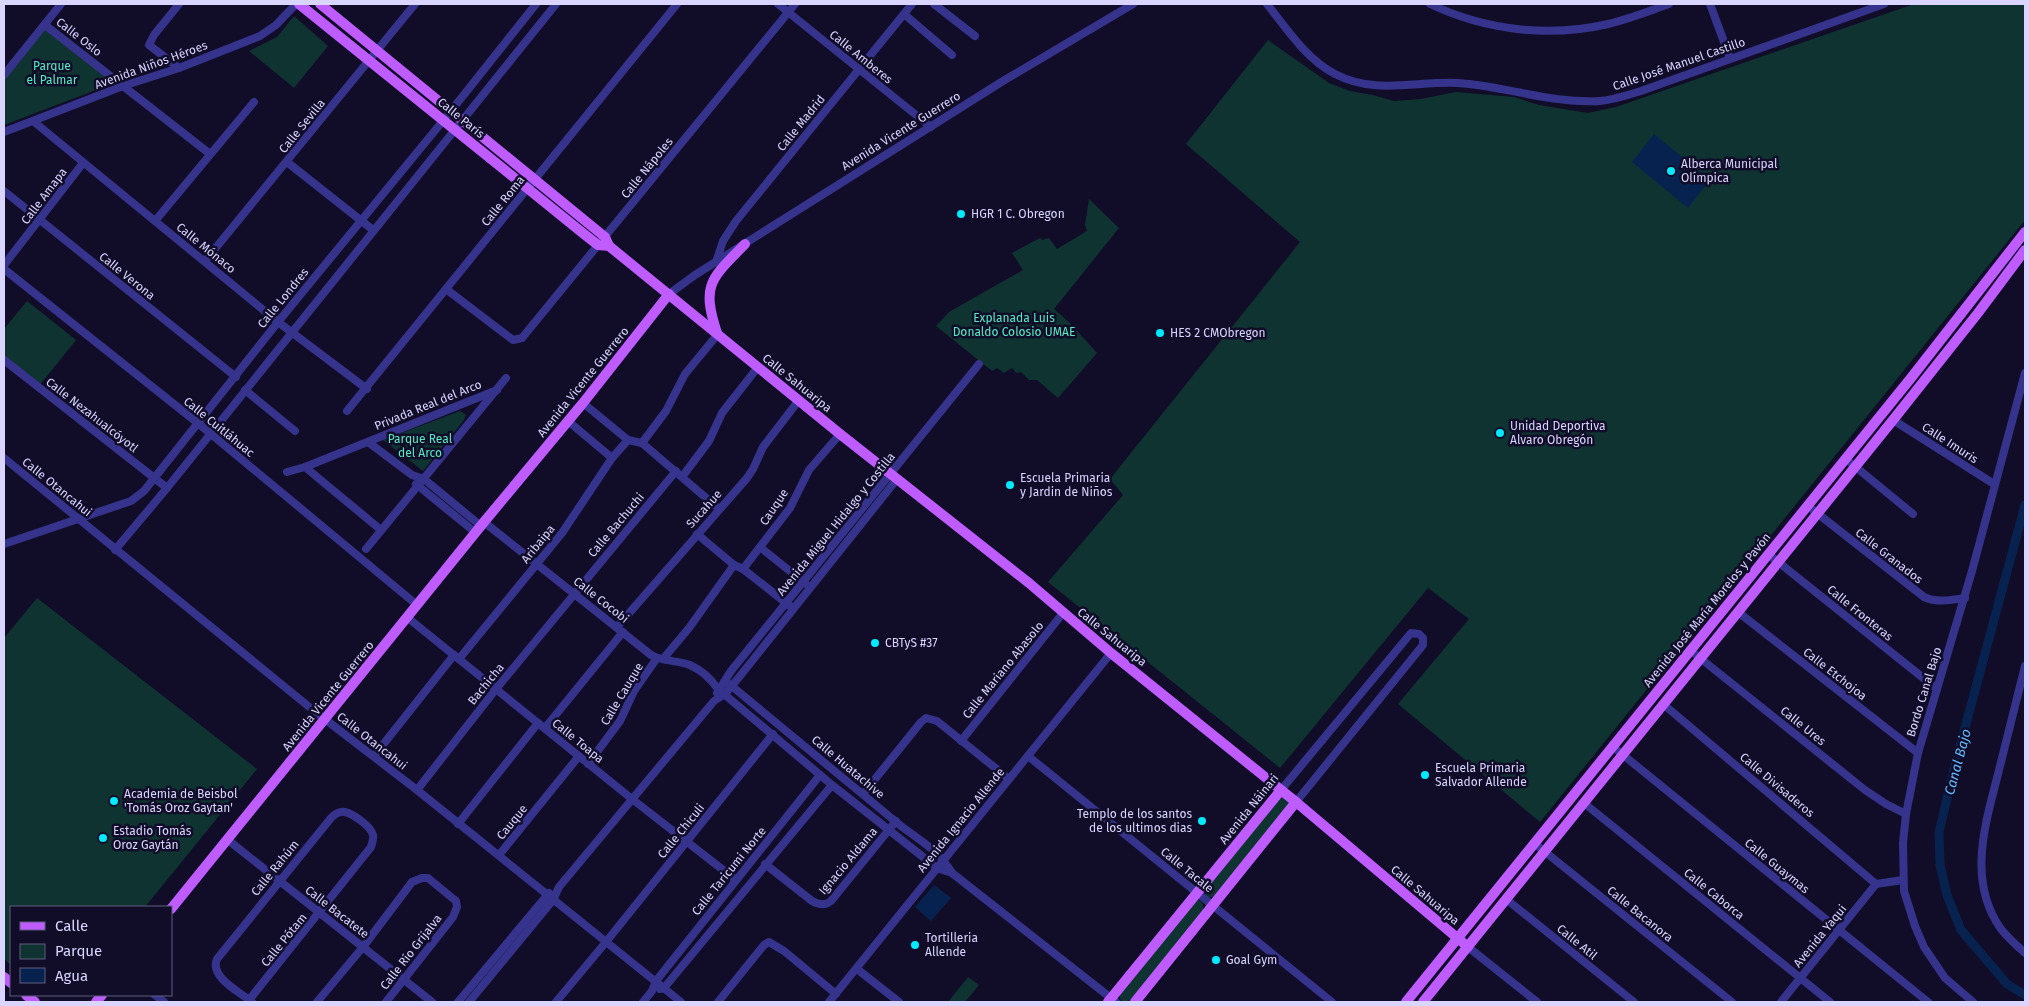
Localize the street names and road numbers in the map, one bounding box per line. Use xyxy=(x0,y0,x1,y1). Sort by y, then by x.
street label: Calle Oslo xyxy=(53,15,105,59)
street label: Calle Amberes xyxy=(827,27,896,87)
street label: Calle José Manuel Castillo xyxy=(1611,35,1747,93)
street label: Avenida Niños Héroes xyxy=(93,38,210,92)
street label: Avenida Vicente Guerrero xyxy=(839,89,963,173)
street label: Calle Madrid xyxy=(774,92,828,154)
street label: Calle París xyxy=(435,95,488,141)
street label: Calle Sevilla xyxy=(276,96,328,156)
street label: Calle Nápoles xyxy=(618,134,676,201)
street label: Calle Amapa xyxy=(18,165,70,227)
street label: Calle Roma xyxy=(478,173,528,229)
street label: Calle Mónaco xyxy=(174,220,238,276)
street label: Calle Verona xyxy=(96,249,158,303)
street label: Calle Londres xyxy=(255,265,312,331)
street label: Avenida Vicente Guerrero xyxy=(534,324,632,440)
street label: Calle Sahuaripa xyxy=(760,351,834,415)
street label: Calle Nezahualcóyotl xyxy=(43,375,141,456)
street label: Privada Real del Arco xyxy=(372,377,484,433)
street label: Calle Cuitláhuac xyxy=(181,394,257,460)
street label: Calle Imuris xyxy=(1919,420,1981,467)
street label: Avenida Miguel Hidalgo y Costilla xyxy=(774,450,898,598)
street label: Calle Otancahui xyxy=(19,455,95,519)
street label: Cauque xyxy=(757,486,791,528)
street label: Sucahue xyxy=(683,487,725,531)
street label: Calle Bachuchi xyxy=(585,490,647,560)
street label: Aribaipa xyxy=(518,522,558,566)
street label: Calle Granados xyxy=(1853,525,1926,587)
street label: Avenida José María Morelos y Pavón xyxy=(1640,530,1774,690)
street label: Calle Cocobi xyxy=(571,574,631,626)
street label: Calle Fronteras xyxy=(1824,582,1896,644)
street label: Calle Sahuaripa xyxy=(1075,605,1149,669)
street label: Calle Mariano Abasolo xyxy=(960,619,1046,721)
street label: Avenida Vicente Guerrero xyxy=(279,638,377,754)
street label: Calle Etchojoa xyxy=(1800,645,1870,703)
street label: Bordo Canal Bajo xyxy=(1904,645,1944,739)
street label: Bachicha xyxy=(465,660,507,708)
street label: Calle Cauque xyxy=(598,660,646,728)
street label: Calle Ures xyxy=(1778,704,1829,749)
street label: Calle Otancahui xyxy=(334,709,410,773)
street label: Calle Toapa xyxy=(549,716,607,766)
street label: Calle Huatachive xyxy=(809,732,887,802)
street label: Calle Divisaderos xyxy=(1737,750,1817,820)
street label: Avenida Ignacio Allende xyxy=(915,765,1007,875)
street label: Avenida Náinari xyxy=(1216,771,1282,847)
street label: Calle Chiculi xyxy=(655,801,707,861)
street label: Cauque xyxy=(494,802,530,842)
street label: Calle Taricumi Norte xyxy=(689,824,769,918)
street label: Ignacio Aldama xyxy=(816,825,880,897)
street label: Calle Guaymas xyxy=(1742,836,1812,896)
street label: Calle Rahúm xyxy=(248,837,302,899)
street label: Calle Tacale xyxy=(1158,844,1216,896)
street label: Calle Sahuaripa xyxy=(1388,862,1462,928)
street label: Calle Caborca xyxy=(1681,865,1747,923)
street label: Calle Bacatete xyxy=(302,883,372,941)
street label: Calle Bacanora xyxy=(1604,883,1676,945)
street label: Avenida Yaqui xyxy=(1791,902,1849,970)
street label: Calle Pótam xyxy=(258,911,310,969)
street label: Calle Río Grijalva xyxy=(377,912,445,992)
street label: Calle Atil xyxy=(1554,922,1600,963)

